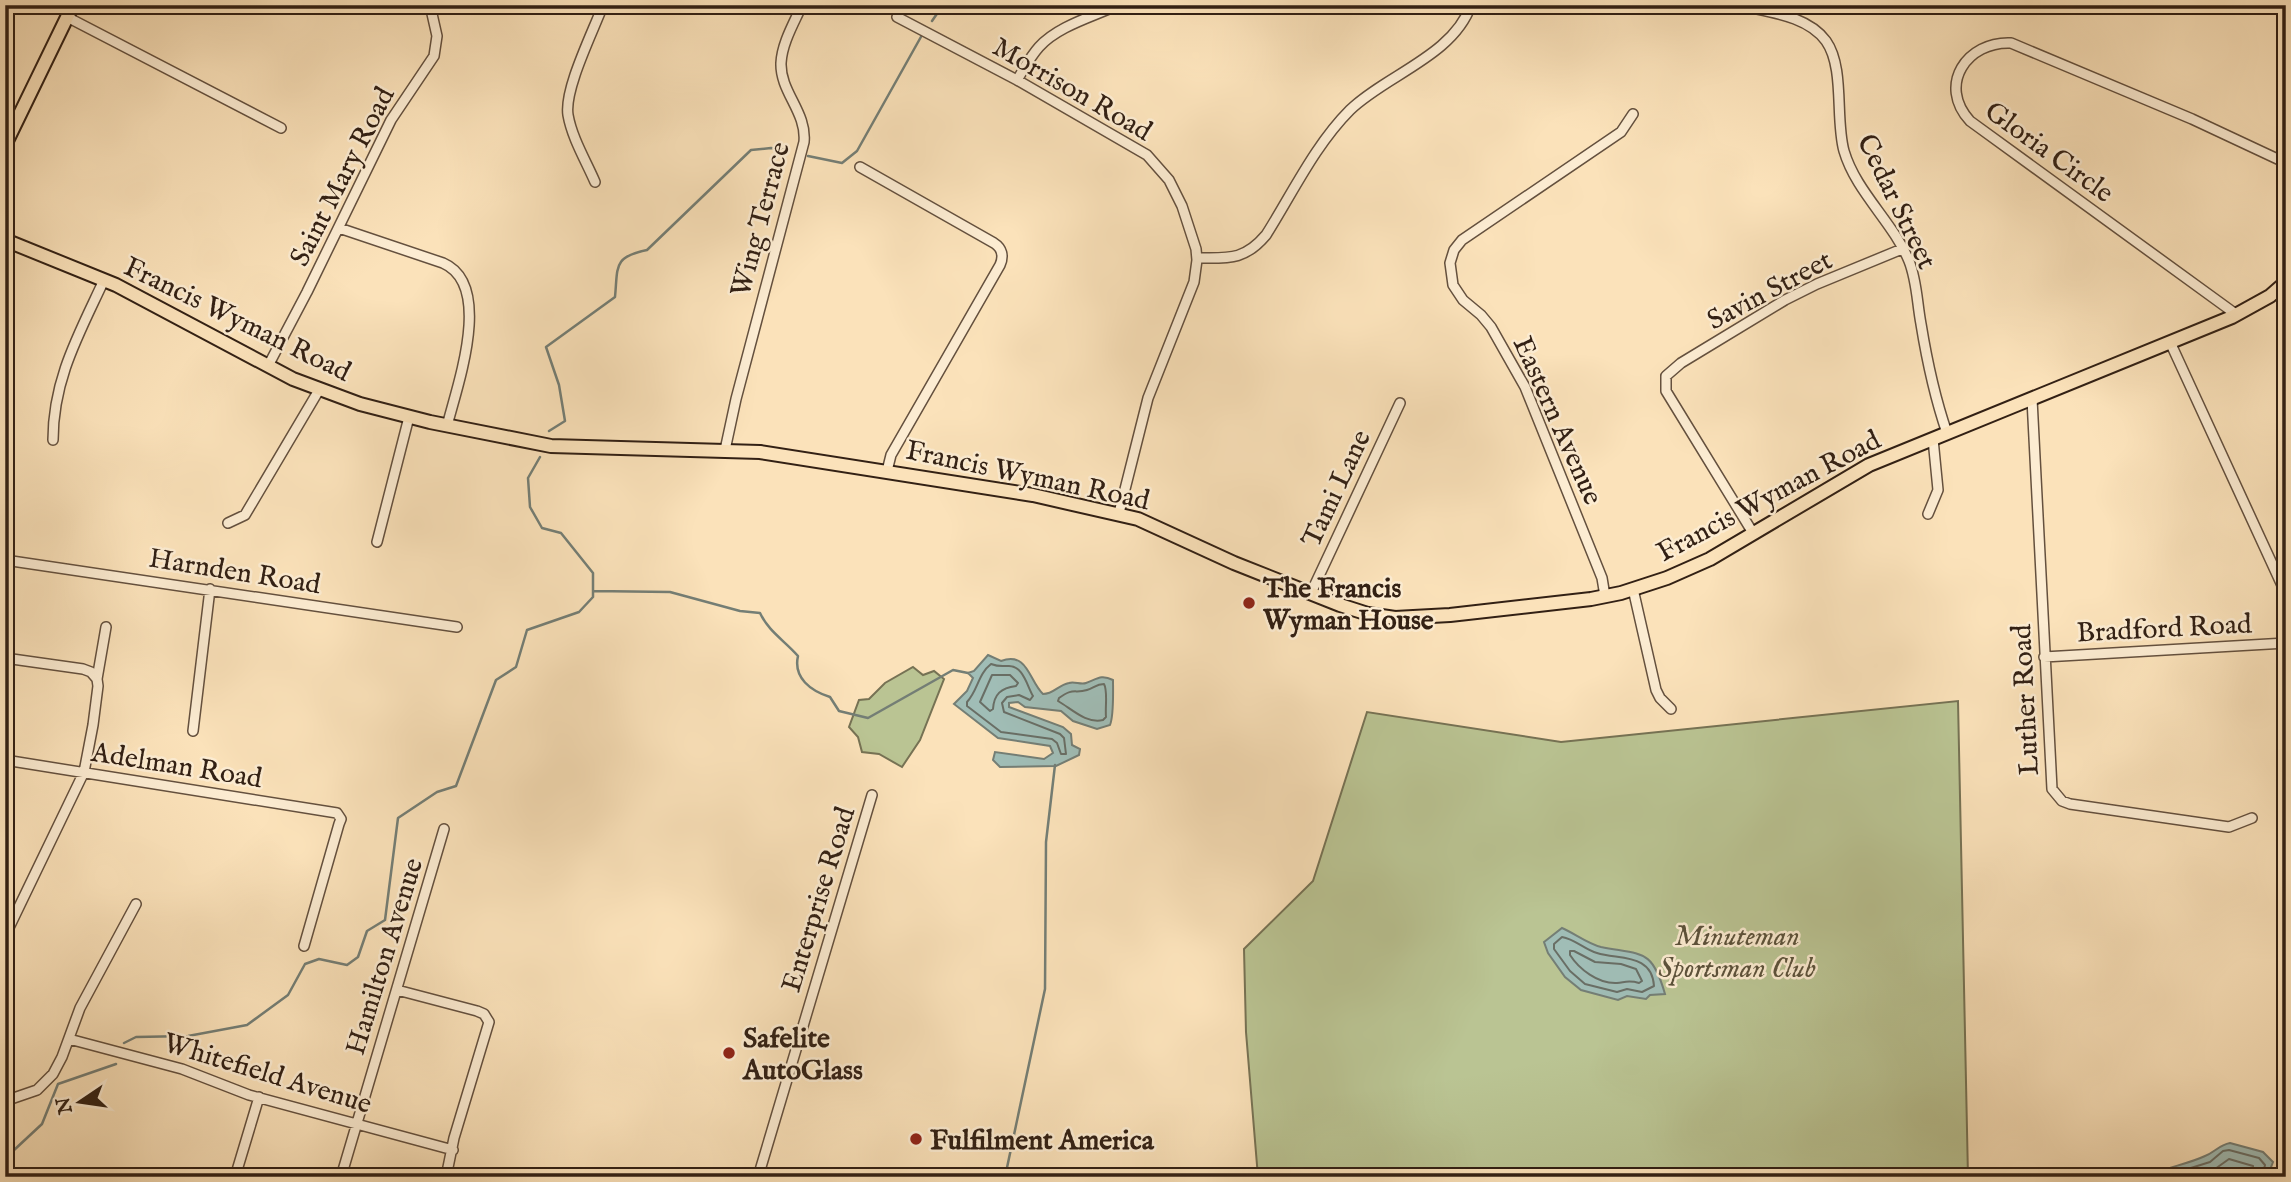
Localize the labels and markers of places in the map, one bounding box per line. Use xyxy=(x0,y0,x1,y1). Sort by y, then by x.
place label: The Francis Wyman House xyxy=(1262,572,1434,639)
marker: The Francis Wyman House xyxy=(1241,595,1257,611)
place label: Safelite AutoGlass xyxy=(742,1022,863,1089)
marker: Safelite AutoGlass xyxy=(721,1045,737,1061)
place label: Fulfilment America xyxy=(930,1124,1155,1159)
marker: Fulfilment America xyxy=(908,1131,924,1147)

